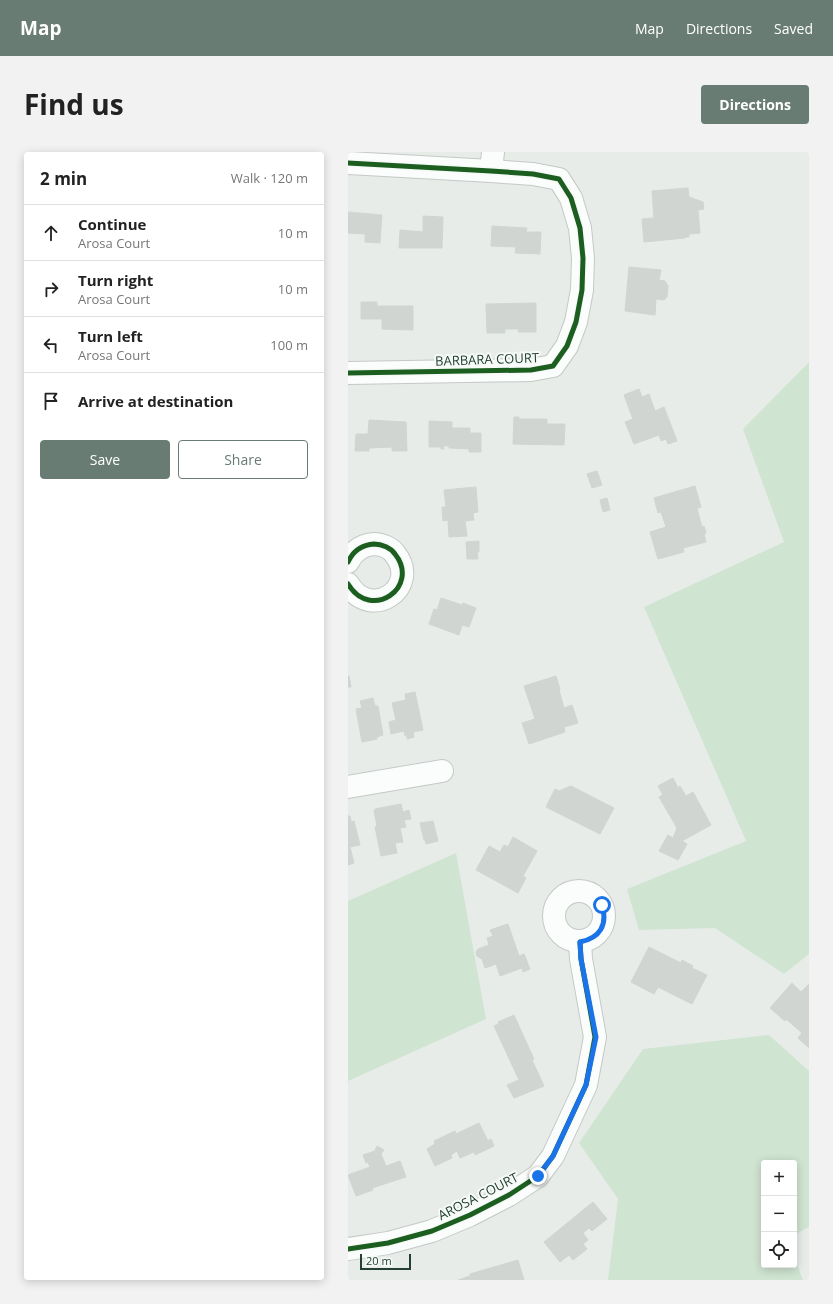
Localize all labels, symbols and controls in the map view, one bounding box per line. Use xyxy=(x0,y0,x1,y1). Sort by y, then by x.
text: Map xyxy=(20,15,61,41)
text: Map xyxy=(635,19,664,38)
text: Directions xyxy=(686,19,752,38)
text: Saved xyxy=(774,19,813,38)
text: Find us xyxy=(24,85,124,123)
button: Directions xyxy=(701,85,809,124)
text: 2 min xyxy=(40,167,87,190)
text: Walk · 120 m xyxy=(231,169,308,187)
text: Continue xyxy=(78,214,146,234)
icon: ahead xyxy=(40,222,62,244)
text: 10 m xyxy=(278,224,308,242)
text: Arosa Court xyxy=(78,234,150,252)
text: Turn right xyxy=(78,270,153,290)
icon: right xyxy=(40,278,62,300)
text: 10 m xyxy=(278,280,308,298)
text: Arosa Court xyxy=(78,290,150,308)
text: Turn left xyxy=(78,326,143,346)
icon: left xyxy=(40,334,62,356)
text: 100 m xyxy=(270,336,308,354)
text: Arosa Court xyxy=(78,346,150,364)
street label: BARBARA COURT xyxy=(435,348,540,370)
icon: arrive xyxy=(40,390,62,412)
text: Arrive at destination xyxy=(78,391,233,411)
button: Save xyxy=(40,440,170,479)
button: Share xyxy=(178,440,308,479)
route start xyxy=(593,896,611,914)
map controls xyxy=(761,1160,797,1268)
button: + xyxy=(761,1160,797,1196)
route end xyxy=(529,1167,547,1185)
street label: AROSA COURT xyxy=(435,1168,522,1224)
button: − xyxy=(761,1196,797,1232)
button: locate xyxy=(761,1232,797,1268)
scale bar xyxy=(360,1252,411,1271)
text: 20 m xyxy=(366,1253,392,1268)

